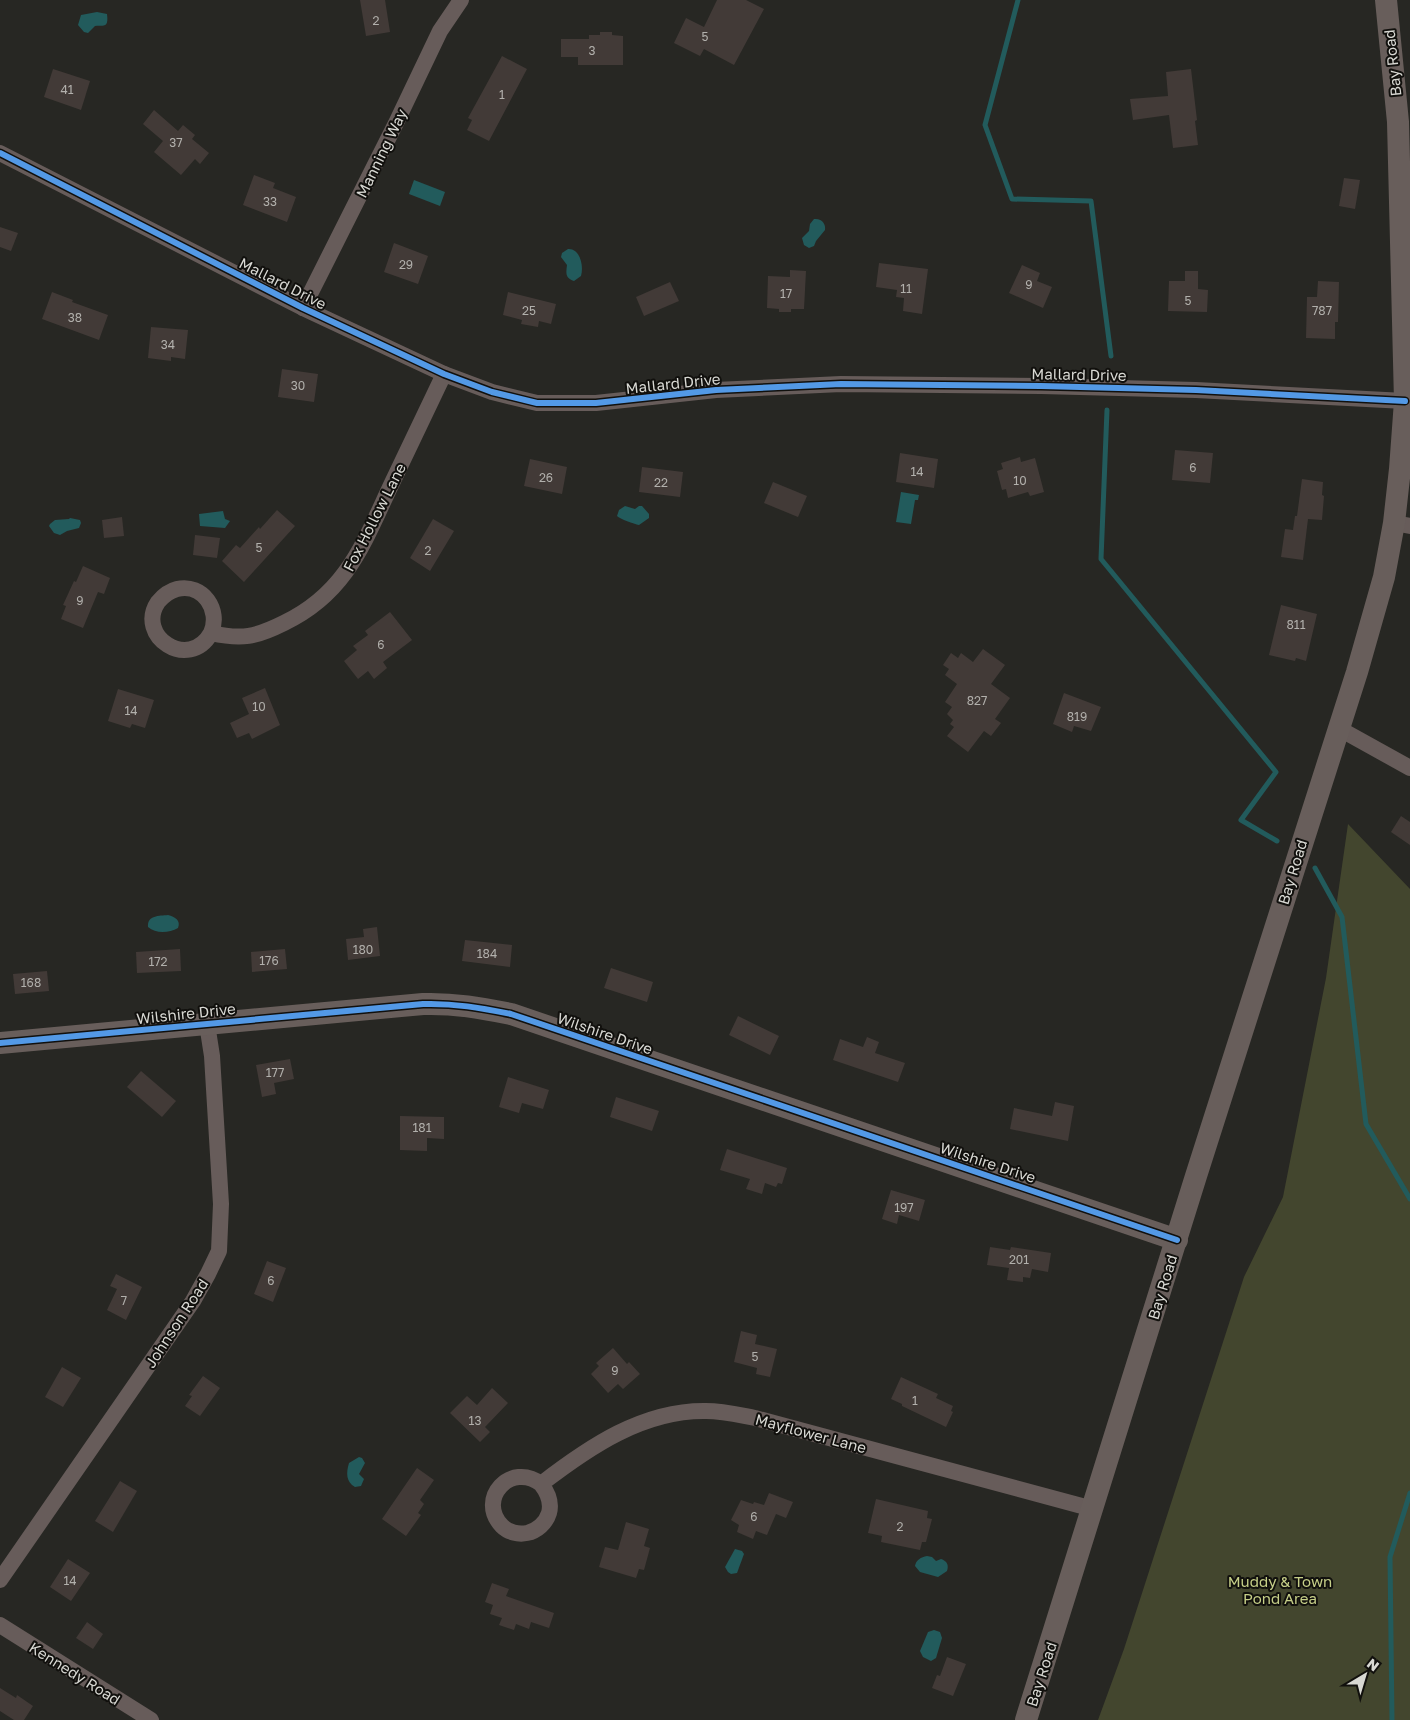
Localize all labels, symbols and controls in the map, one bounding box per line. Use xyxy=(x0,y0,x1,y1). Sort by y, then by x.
house number: 2 xyxy=(373,13,380,28)
house number: 5 xyxy=(702,29,709,44)
street label: Bay Road xyxy=(1380,29,1404,97)
house number: 3 xyxy=(588,43,596,58)
house number: 41 xyxy=(60,82,74,97)
house number: 1 xyxy=(499,87,505,102)
street label: Manning Way xyxy=(352,105,410,200)
house number: 37 xyxy=(169,135,183,150)
house number: 33 xyxy=(263,194,277,209)
street label: Mallard Drive xyxy=(236,253,330,313)
house number: 29 xyxy=(399,257,413,272)
house number: 9 xyxy=(1025,277,1033,292)
house number: 11 xyxy=(900,281,912,296)
house number: 17 xyxy=(780,286,792,301)
house number: 5 xyxy=(1185,293,1192,308)
house number: 25 xyxy=(522,303,536,318)
house number: 787 xyxy=(1312,303,1332,318)
house number: 38 xyxy=(68,310,82,325)
house number: 34 xyxy=(161,337,175,352)
street label: Mallard Drive xyxy=(1031,364,1127,384)
street label: Mallard Drive xyxy=(625,369,722,397)
house number: 30 xyxy=(291,378,305,393)
street label: Fox Hollow Lane xyxy=(339,460,409,574)
house number: 6 xyxy=(1189,460,1197,475)
house number: 14 xyxy=(910,464,924,479)
house number: 26 xyxy=(539,470,553,485)
house number: 10 xyxy=(1013,473,1027,488)
house number: 22 xyxy=(654,475,668,490)
house number: 5 xyxy=(256,540,263,555)
house number: 2 xyxy=(425,543,432,558)
house number: 9 xyxy=(76,593,84,608)
house number: 811 xyxy=(1287,617,1306,632)
house number: 6 xyxy=(377,637,385,652)
house number: 827 xyxy=(967,693,987,708)
house number: 10 xyxy=(252,699,266,714)
house number: 14 xyxy=(124,703,138,718)
house number: 819 xyxy=(1067,709,1087,724)
street label: Bay Road xyxy=(1274,837,1310,907)
house number: 180 xyxy=(353,942,373,957)
house number: 184 xyxy=(477,946,497,961)
house number: 176 xyxy=(259,953,279,968)
house number: 172 xyxy=(148,954,168,969)
house number: 168 xyxy=(21,975,41,990)
street label: Wilshire Drive xyxy=(135,999,237,1027)
street label: Wilshire Drive xyxy=(555,1008,655,1058)
house number: 177 xyxy=(266,1065,284,1080)
house number: 181 xyxy=(413,1120,432,1135)
street label: Wilshire Drive xyxy=(938,1138,1038,1186)
house number: 197 xyxy=(894,1200,914,1215)
house number: 201 xyxy=(1009,1252,1029,1267)
street label: Bay Road xyxy=(1144,1252,1180,1322)
house number: 6 xyxy=(267,1273,275,1288)
street label: Johnson Road xyxy=(141,1275,211,1371)
house number: 7 xyxy=(121,1293,127,1308)
house number: 5 xyxy=(752,1349,759,1364)
house number: 9 xyxy=(611,1363,619,1378)
house number: 1 xyxy=(912,1393,918,1408)
street label: Mayflower Lane xyxy=(754,1410,869,1457)
house number: 13 xyxy=(469,1413,481,1428)
house number: 6 xyxy=(750,1509,758,1524)
house number: 2 xyxy=(897,1519,904,1534)
park label: Muddy & Town Pond Area xyxy=(1228,1572,1332,1607)
house number: 14 xyxy=(63,1573,77,1588)
street label: Kennedy Road xyxy=(26,1638,124,1708)
street label: Bay Road xyxy=(1022,1639,1060,1709)
north arrow xyxy=(1340,1650,1390,1700)
text: N xyxy=(1364,1654,1383,1674)

